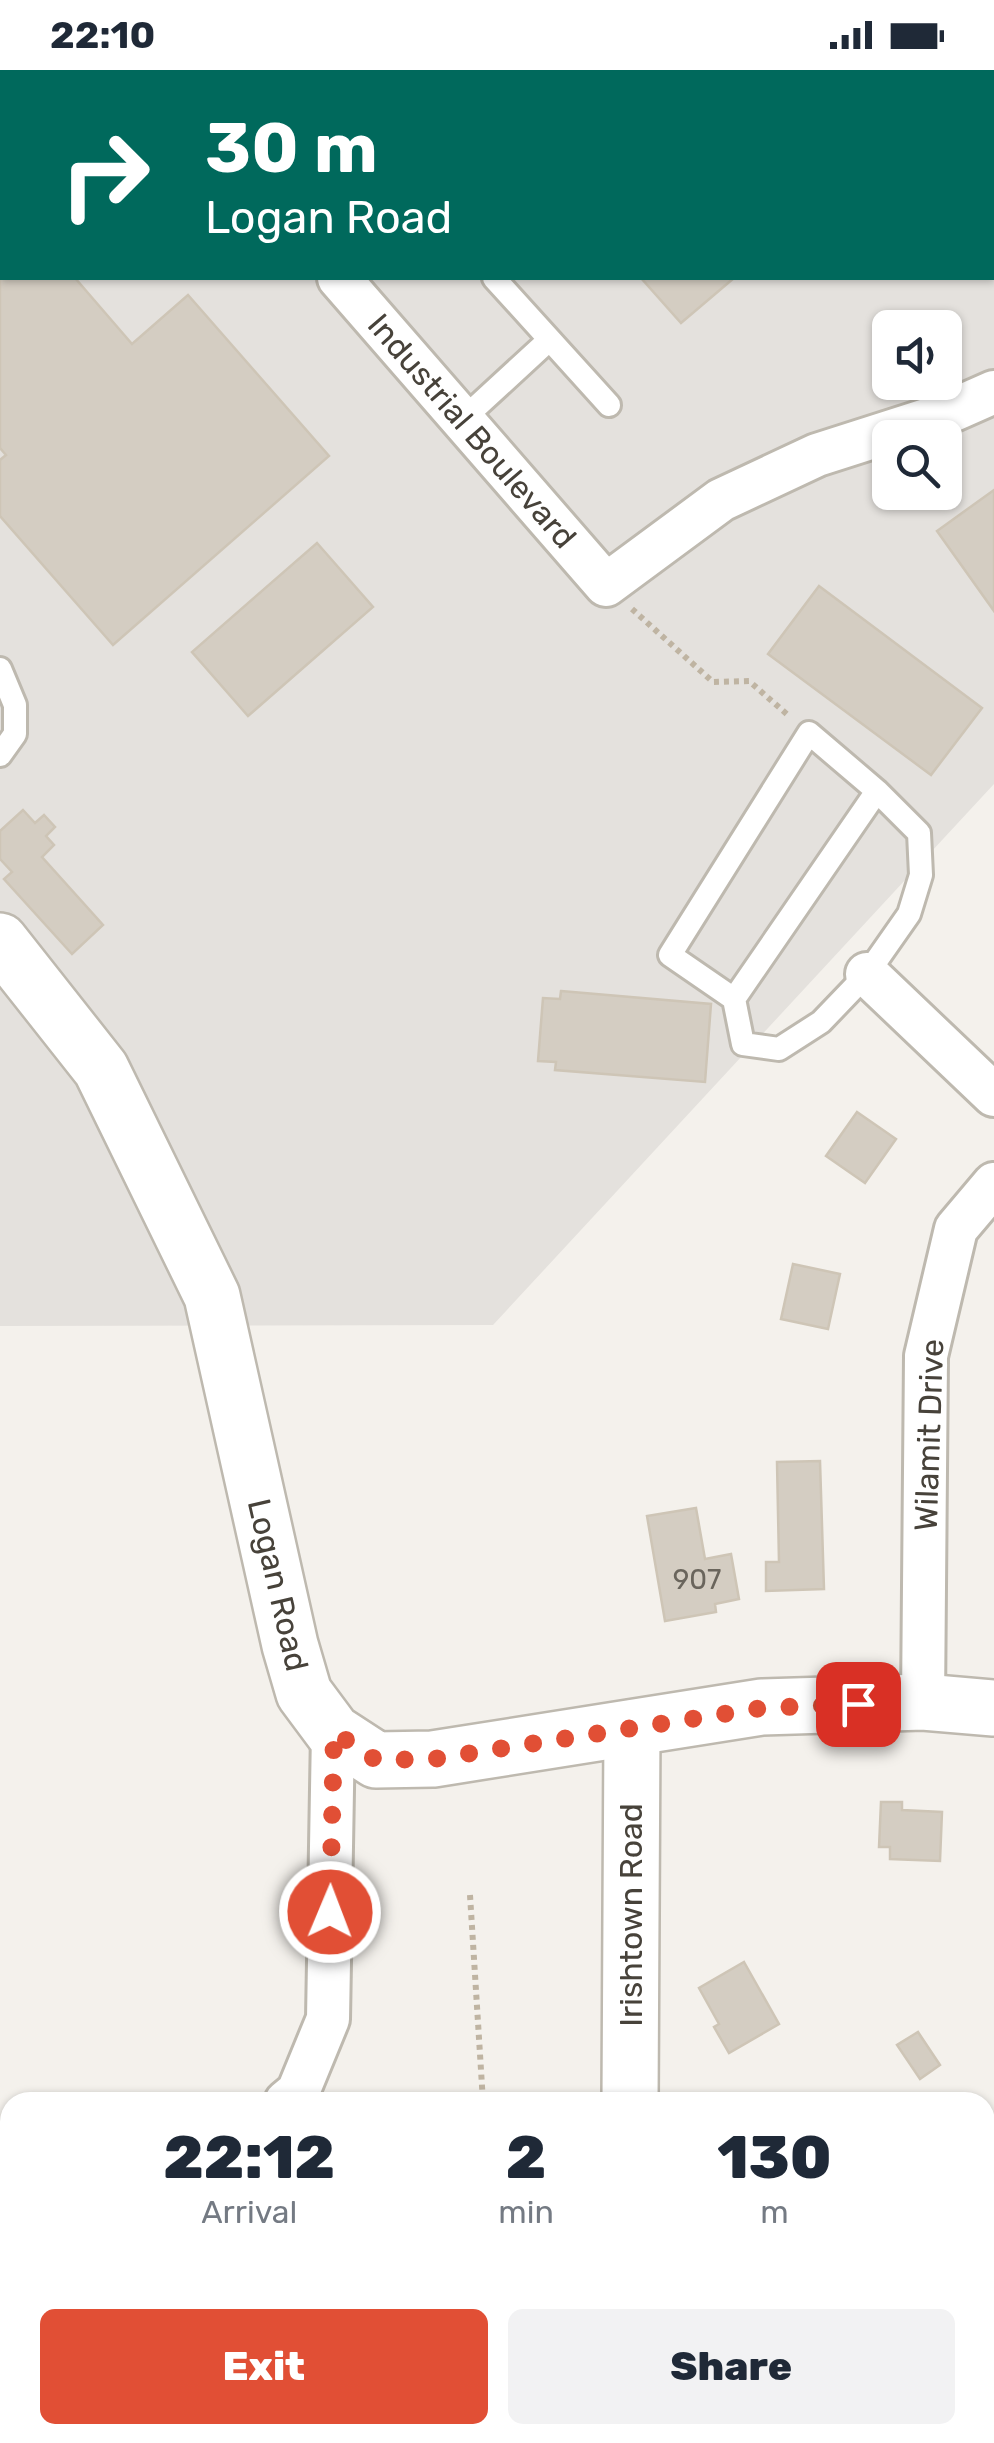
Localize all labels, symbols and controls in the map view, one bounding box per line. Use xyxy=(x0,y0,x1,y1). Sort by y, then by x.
text: 22:10 xyxy=(50,12,155,58)
text: 30 m xyxy=(205,107,378,190)
icon: right xyxy=(40,110,170,240)
text: Logan Road xyxy=(205,191,452,244)
street label: Industrial Boulevard xyxy=(360,306,584,556)
map controls xyxy=(872,310,962,510)
button: sound xyxy=(872,310,962,400)
button: search xyxy=(872,420,962,510)
street label: Wilamit Drive xyxy=(907,1338,951,1532)
street label: Logan Road xyxy=(240,1495,316,1675)
house number: 907 xyxy=(673,1563,721,1596)
pin xyxy=(816,1662,901,1747)
icon: arrive xyxy=(831,1677,886,1732)
street label: Irishtown Road xyxy=(612,1803,650,2027)
position arrow xyxy=(278,1860,382,1964)
text: 22:12 xyxy=(163,2122,335,2193)
text: 2 xyxy=(506,2122,546,2193)
text: 130 xyxy=(717,2122,832,2193)
text: Arrival xyxy=(201,2193,297,2231)
text: min xyxy=(498,2193,554,2231)
text: m xyxy=(760,2193,789,2231)
button: Exit xyxy=(40,2309,488,2424)
button: Share xyxy=(508,2309,955,2424)

